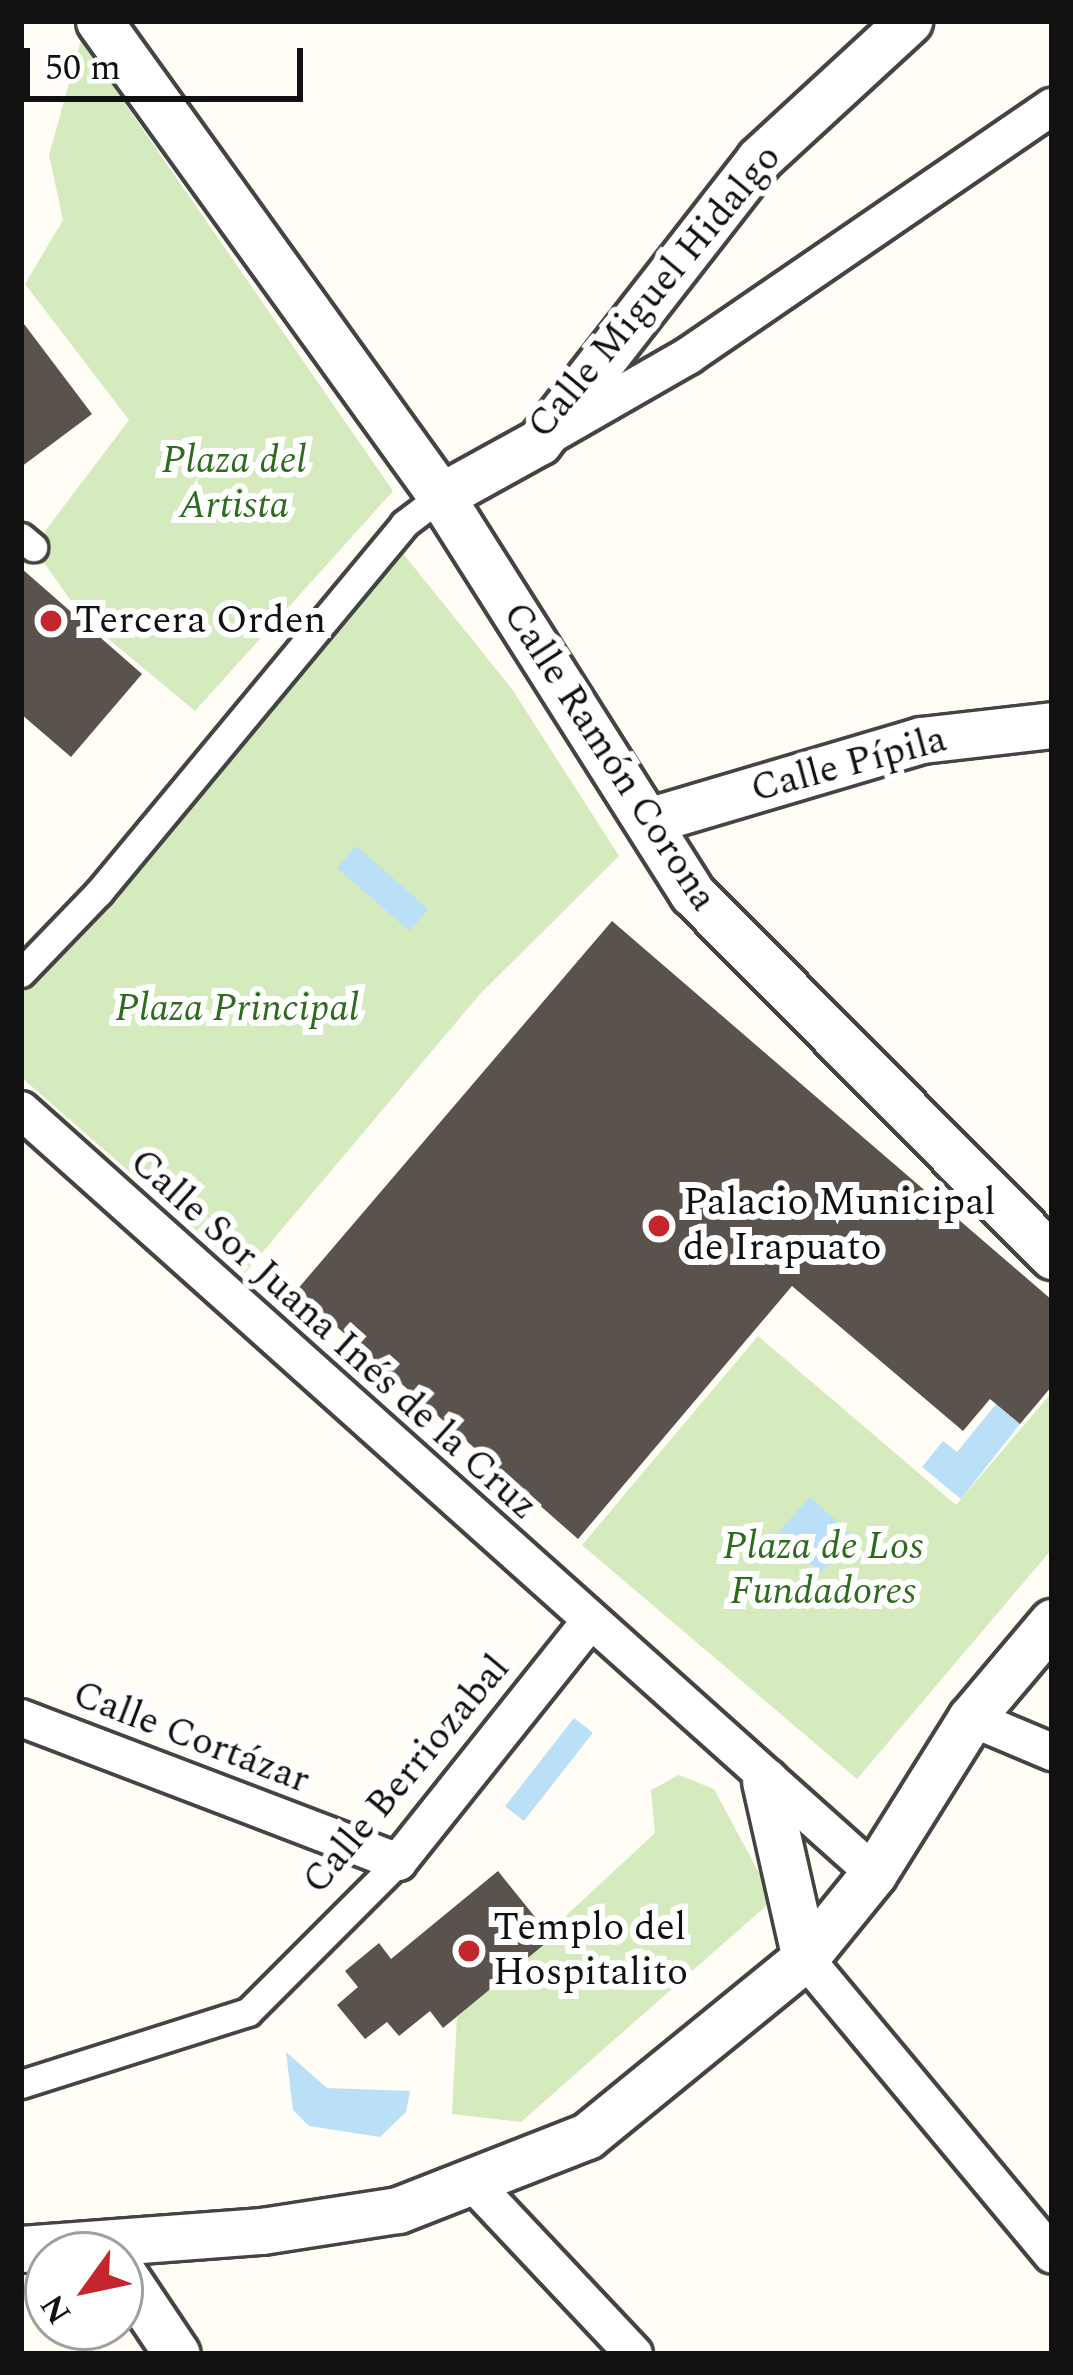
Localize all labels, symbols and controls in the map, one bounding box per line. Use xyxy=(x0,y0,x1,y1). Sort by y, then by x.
scale bar xyxy=(30,24,309,98)
text: 50 m xyxy=(45,41,121,96)
street label: Calle Miguel Hidalgo xyxy=(518,135,792,449)
park label: Plaza del Artista xyxy=(161,439,307,530)
street label: Calle Ramón Corona xyxy=(492,594,726,920)
place label: Tercera Orden xyxy=(75,598,326,644)
marker: Tercera Orden xyxy=(38,608,64,634)
street label: Calle Pípila xyxy=(746,716,952,814)
park label: Plaza Principal xyxy=(115,986,359,1032)
street label: Calle Sor Juana Inés de la Cruz xyxy=(120,1140,546,1530)
place label: Palacio Municipal de Irapuato xyxy=(683,1181,996,1272)
marker: Palacio Municipal de Irapuato xyxy=(646,1213,672,1239)
park label: Plaza de Los Fundadores xyxy=(723,1525,923,1616)
street label: Calle Berriozabal xyxy=(293,1646,521,1904)
street label: Calle Cortázar xyxy=(66,1671,316,1805)
place label: Templo del Hospitalito xyxy=(493,1906,688,1997)
marker: Templo del Hospitalito xyxy=(456,1938,482,1964)
north arrow xyxy=(24,2231,144,2351)
text: N xyxy=(28,2284,85,2334)

